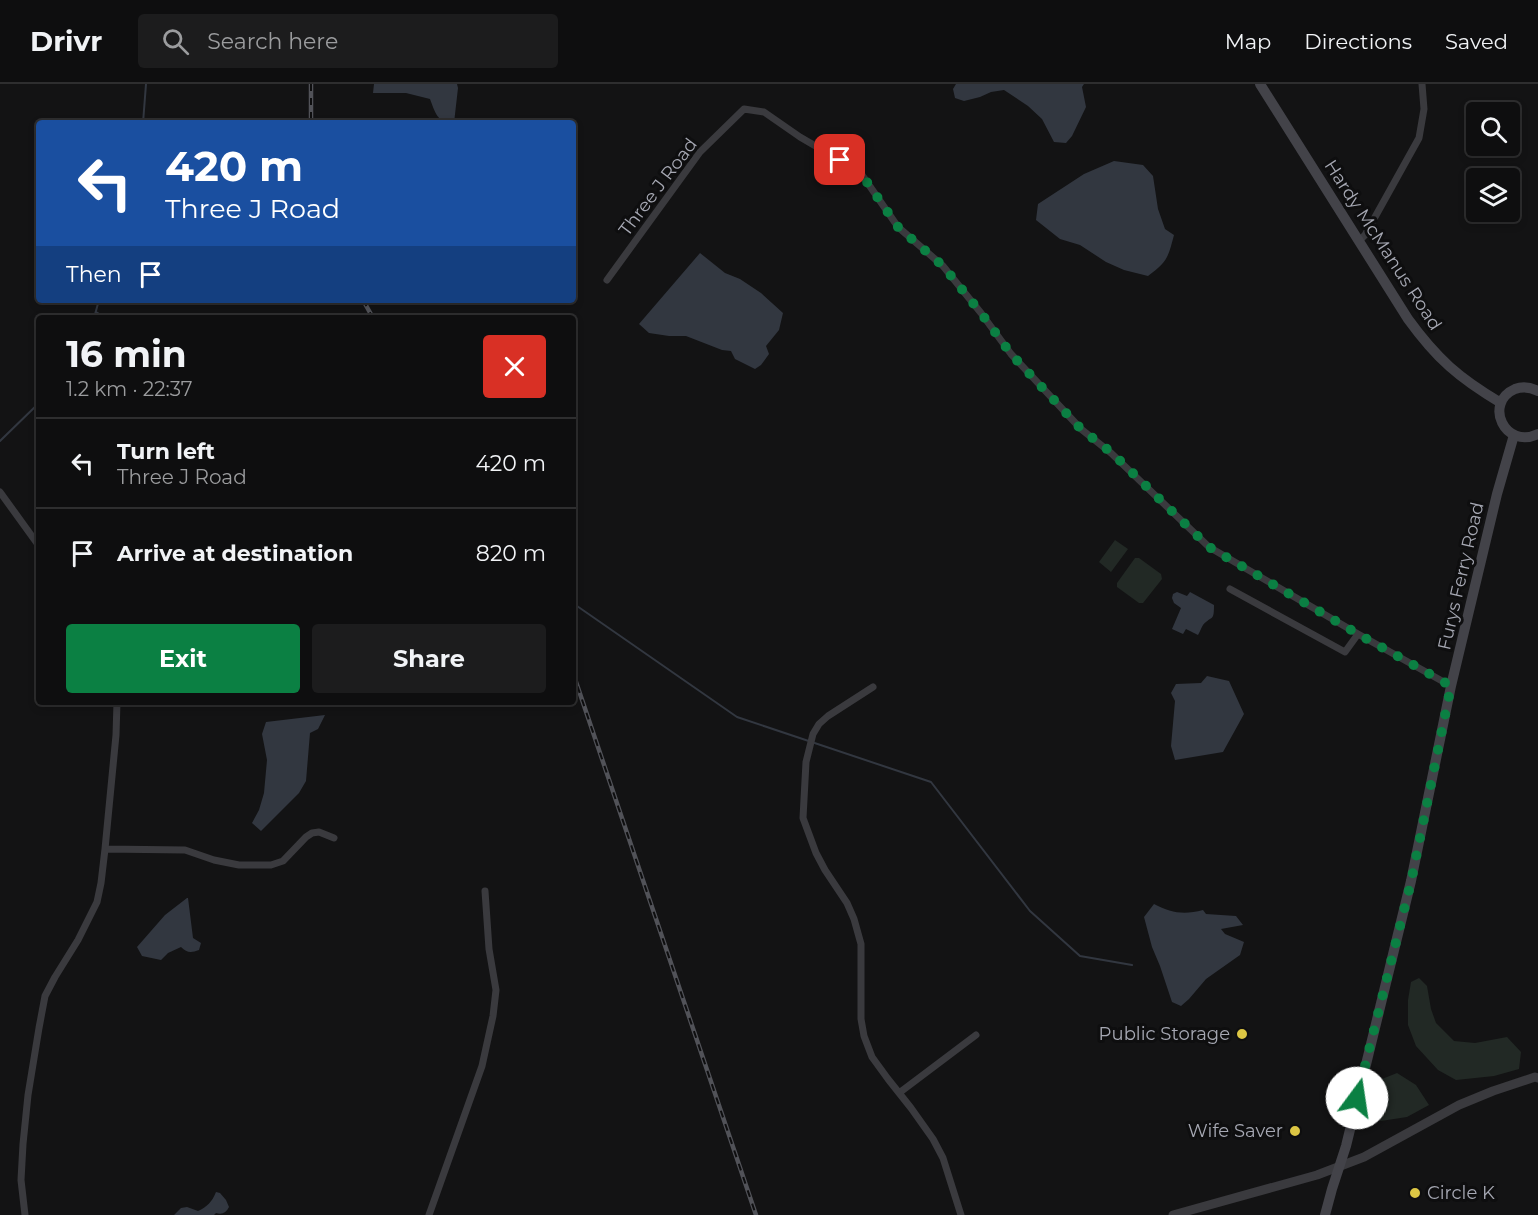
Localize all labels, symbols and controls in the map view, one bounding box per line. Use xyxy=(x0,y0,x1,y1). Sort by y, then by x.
search box xyxy=(138,14,558,68)
text: Drivr xyxy=(30,24,102,58)
icon: search xyxy=(159,25,192,58)
text: Search here xyxy=(207,28,338,55)
text: Map xyxy=(1225,29,1271,54)
text: Directions xyxy=(1304,29,1412,54)
text: Saved xyxy=(1445,29,1508,54)
map controls xyxy=(1466,102,1520,222)
button: search xyxy=(1466,102,1520,156)
street label: Three J Road xyxy=(614,134,702,240)
pin xyxy=(814,134,865,185)
text: 420 m xyxy=(165,140,303,192)
icon: arrive xyxy=(823,143,856,176)
icon: left xyxy=(66,144,144,222)
street label: Hardy McManus Road xyxy=(1320,156,1446,334)
button: layers xyxy=(1466,168,1520,222)
text: Three J Road xyxy=(165,192,340,225)
icon: arrive xyxy=(134,258,167,291)
text: Then xyxy=(66,261,122,288)
text: 16 min xyxy=(66,332,187,376)
button: close xyxy=(483,335,546,398)
text: 1.2 km · 22:37 xyxy=(66,377,193,401)
text: Turn left xyxy=(117,438,215,465)
icon: left xyxy=(66,447,99,480)
text: 420 m xyxy=(475,450,546,477)
text: Three J Road xyxy=(117,465,247,489)
street label: Furys Ferry Road xyxy=(1433,500,1489,652)
icon: arrive xyxy=(66,537,99,570)
text: Arrive at destination xyxy=(117,540,353,567)
text: 820 m xyxy=(476,540,546,567)
button: Exit xyxy=(66,624,300,693)
button: Share xyxy=(312,624,546,693)
place label: Public Storage xyxy=(1099,1023,1230,1045)
marker: Public Storage xyxy=(1235,1027,1249,1041)
position arrow xyxy=(1325,1066,1389,1130)
place label: Wife Saver xyxy=(1188,1120,1283,1142)
marker: Wife Saver xyxy=(1288,1124,1302,1138)
place label: Circle K xyxy=(1427,1182,1495,1204)
marker: Circle K xyxy=(1408,1186,1422,1200)

